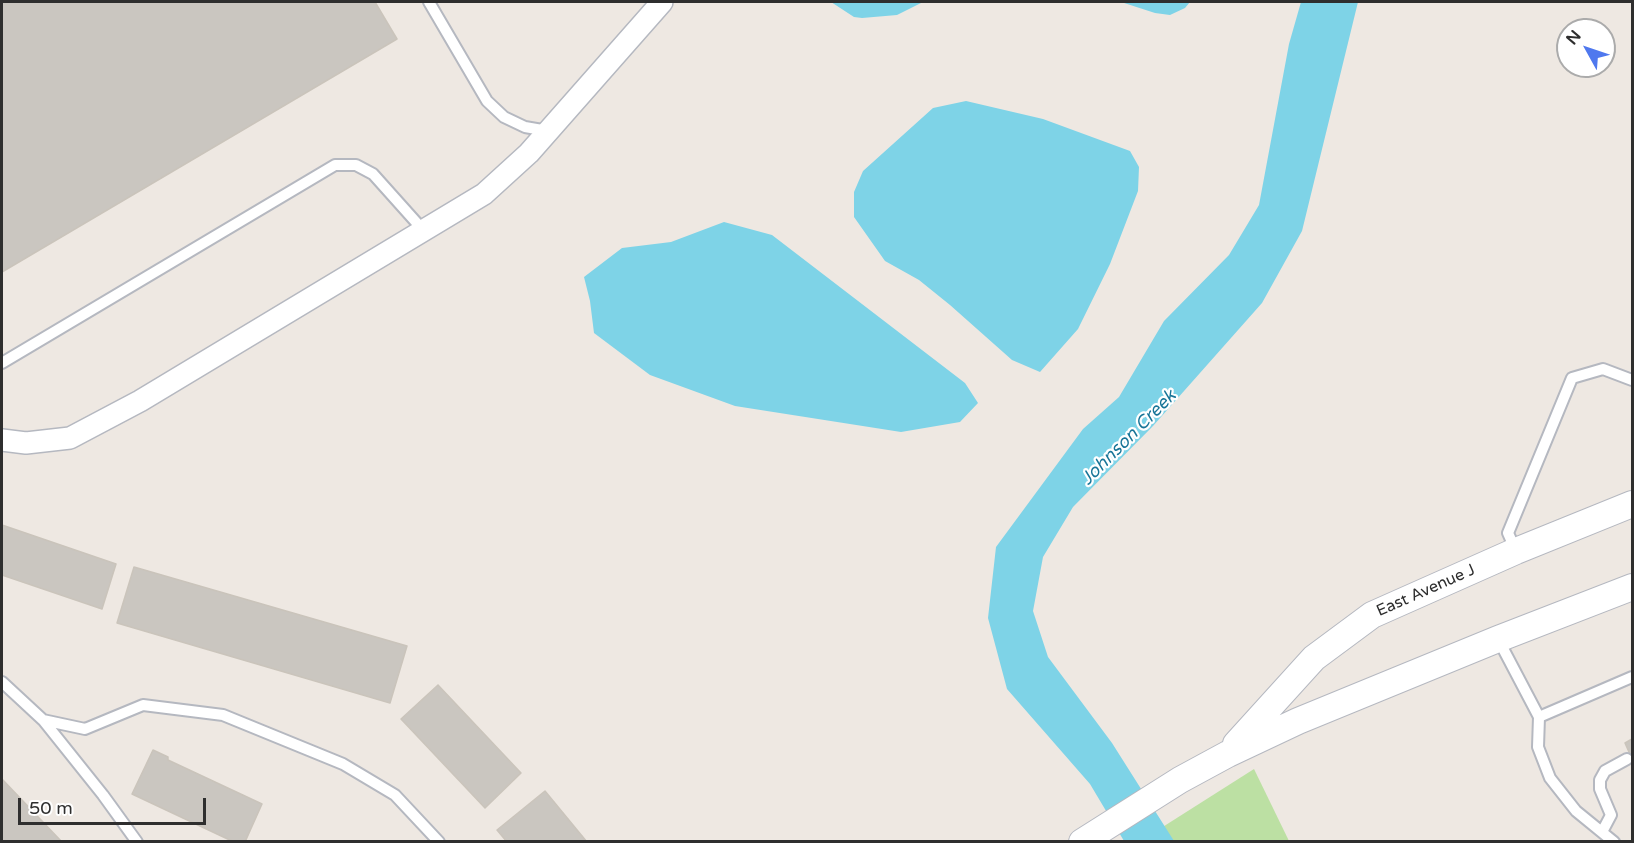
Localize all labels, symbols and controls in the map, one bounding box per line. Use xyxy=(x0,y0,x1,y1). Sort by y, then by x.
north arrow xyxy=(1556,18,1616,78)
text: N xyxy=(1562,26,1586,49)
water label: Johnson Creek xyxy=(1077,386,1181,490)
street label: East Avenue J xyxy=(1374,561,1478,621)
scale bar xyxy=(21,786,208,824)
text: 50 m xyxy=(29,797,73,819)

